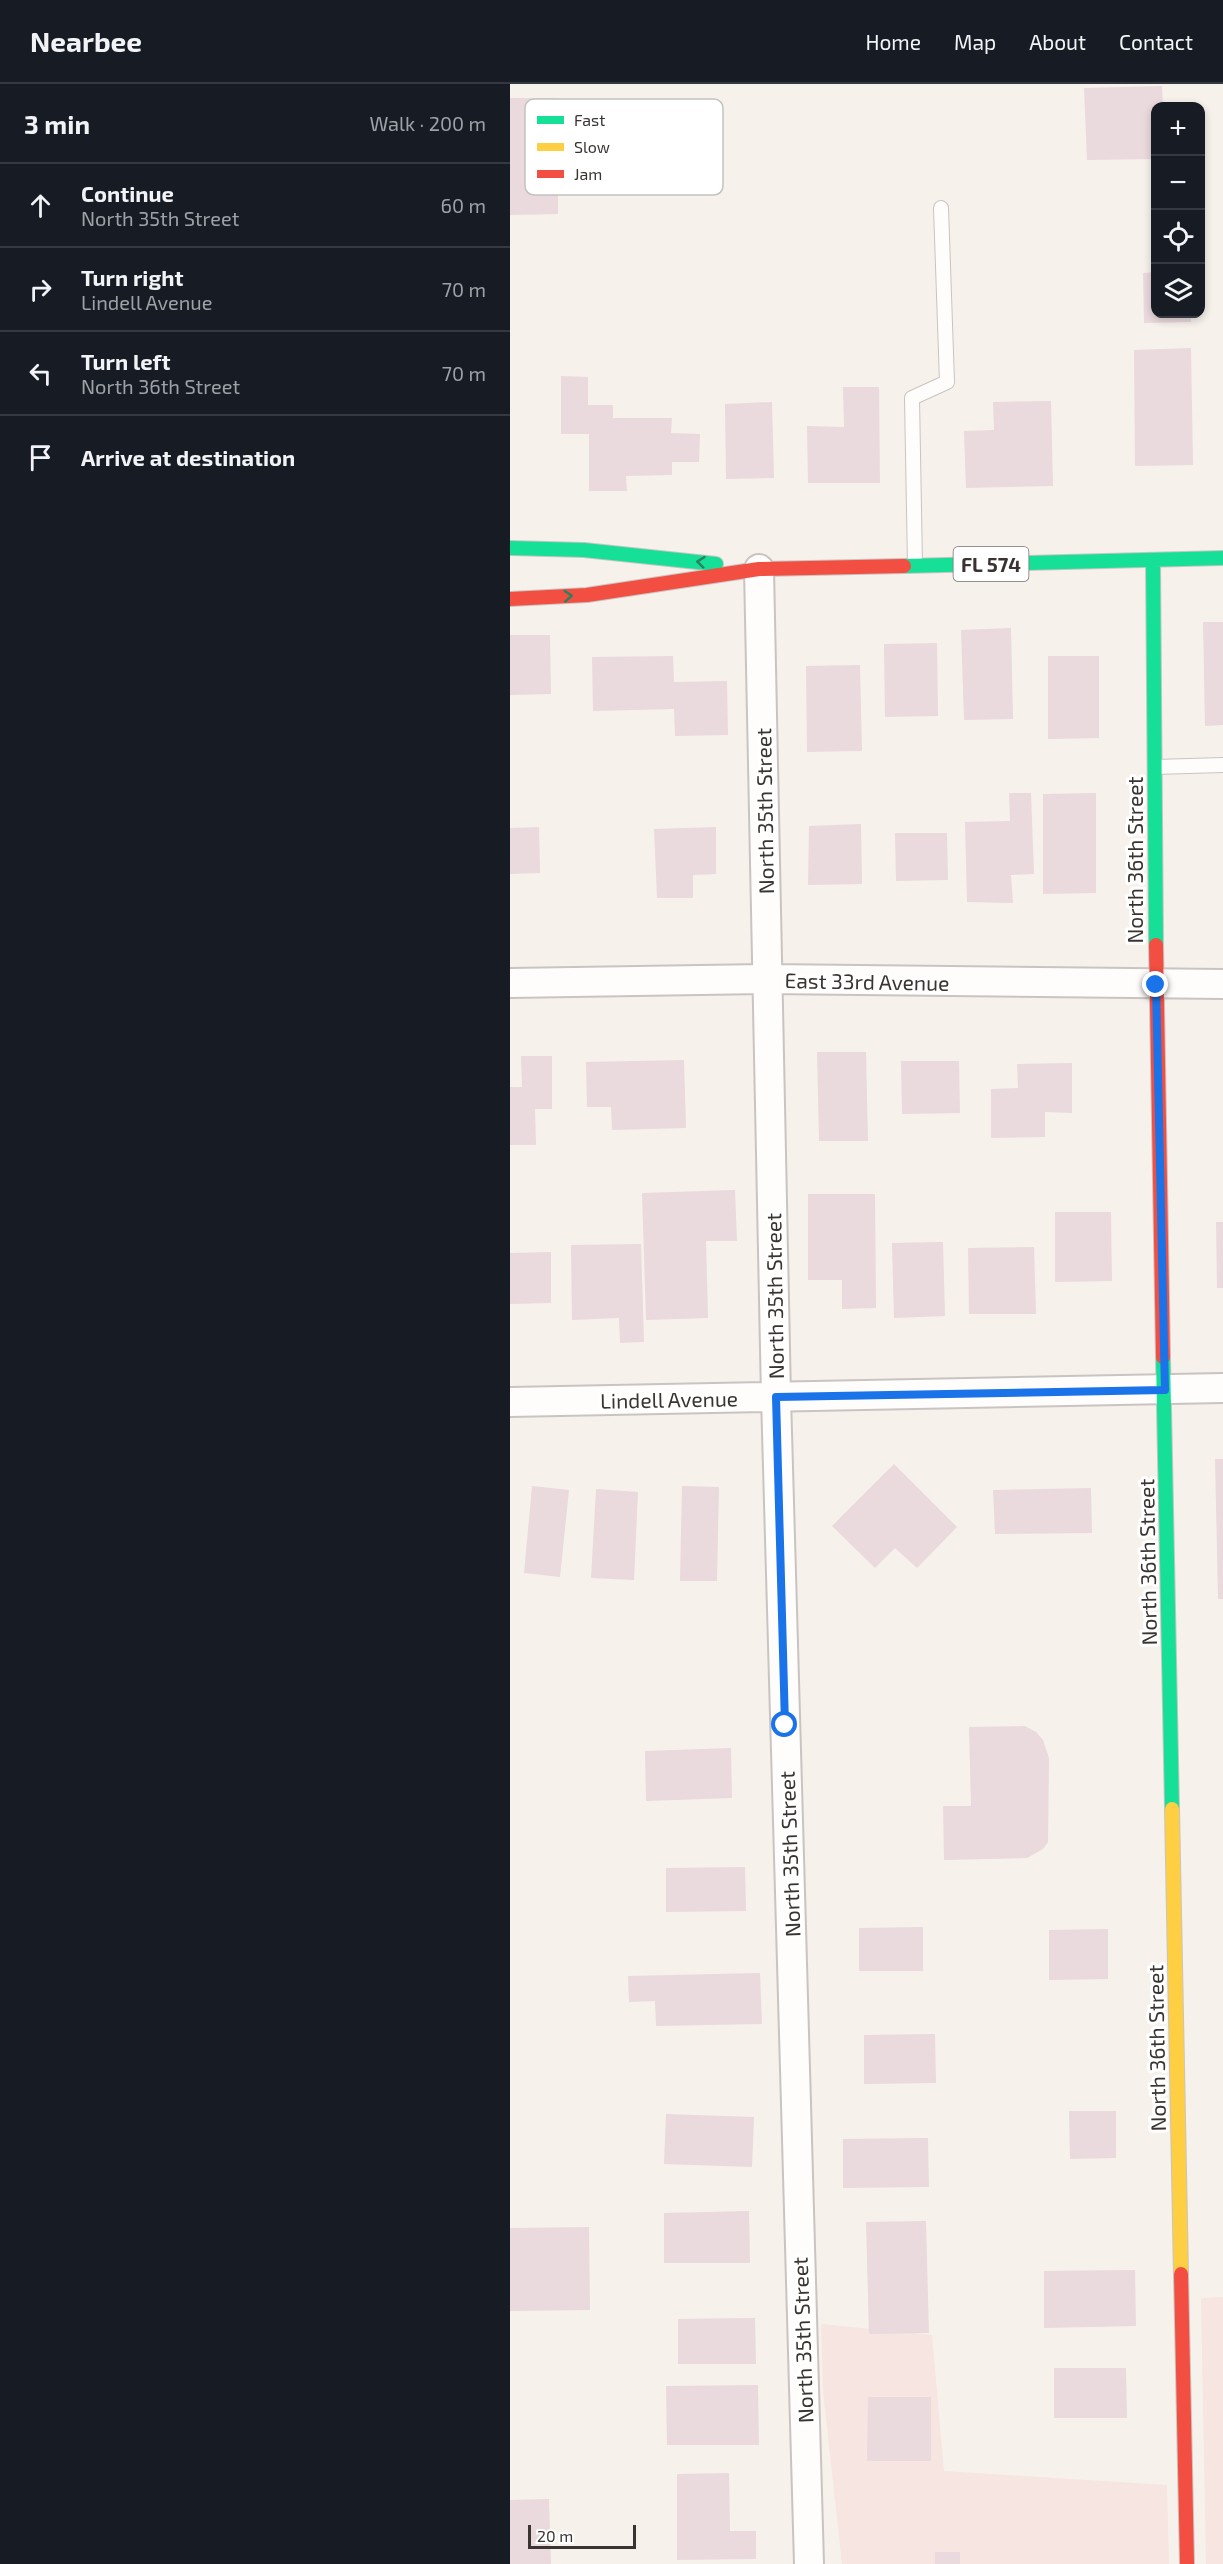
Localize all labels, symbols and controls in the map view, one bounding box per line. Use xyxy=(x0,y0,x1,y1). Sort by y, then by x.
text: Nearbee xyxy=(30,24,142,58)
text: Home xyxy=(865,29,921,54)
text: Map xyxy=(954,29,996,54)
text: About xyxy=(1029,29,1086,54)
text: Contact xyxy=(1119,29,1193,54)
legend xyxy=(525,99,723,195)
map controls xyxy=(1151,102,1205,318)
button: + xyxy=(1151,102,1205,156)
text: 3 min xyxy=(24,108,90,139)
text: Fast xyxy=(574,110,605,129)
text: Walk · 200 m xyxy=(369,111,486,135)
text: Slow xyxy=(574,137,610,156)
button: − xyxy=(1151,156,1205,210)
text: Jam xyxy=(574,164,602,183)
text: Continue xyxy=(81,180,174,206)
icon: ahead xyxy=(24,189,57,222)
text: 60 m xyxy=(441,193,486,217)
text: North 35th Street xyxy=(81,206,239,230)
button: locate xyxy=(1151,210,1205,264)
text: Turn right xyxy=(81,264,183,290)
button: layers xyxy=(1151,264,1205,318)
icon: right xyxy=(24,273,57,306)
text: 70 m xyxy=(442,277,486,301)
text: Lindell Avenue xyxy=(81,290,212,314)
text: Turn left xyxy=(81,348,170,374)
icon: left xyxy=(24,357,57,390)
text: 70 m xyxy=(442,361,486,385)
text: North 36th Street xyxy=(81,374,240,398)
icon: arrive xyxy=(24,441,57,474)
text: Arrive at destination xyxy=(81,444,295,470)
road number: FL 574 xyxy=(954,547,1028,581)
one-way arrow xyxy=(697,556,706,569)
one-way arrow xyxy=(564,590,573,603)
street label: North 35th Street xyxy=(750,728,778,894)
street label: North 36th Street xyxy=(1122,777,1147,943)
street label: East 33rd Avenue xyxy=(784,967,950,995)
route end xyxy=(1142,971,1168,997)
street label: North 35th Street xyxy=(760,1213,788,1379)
street label: Lindell Avenue xyxy=(600,1385,738,1413)
street label: North 36th Street xyxy=(1133,1478,1161,1646)
route start xyxy=(771,1711,797,1737)
street label: North 35th Street xyxy=(774,1771,804,1937)
street label: North 36th Street xyxy=(1142,1964,1170,2132)
street label: North 35th Street xyxy=(787,2257,817,2423)
scale bar xyxy=(528,2522,636,2550)
text: 20 m xyxy=(537,2526,573,2545)

